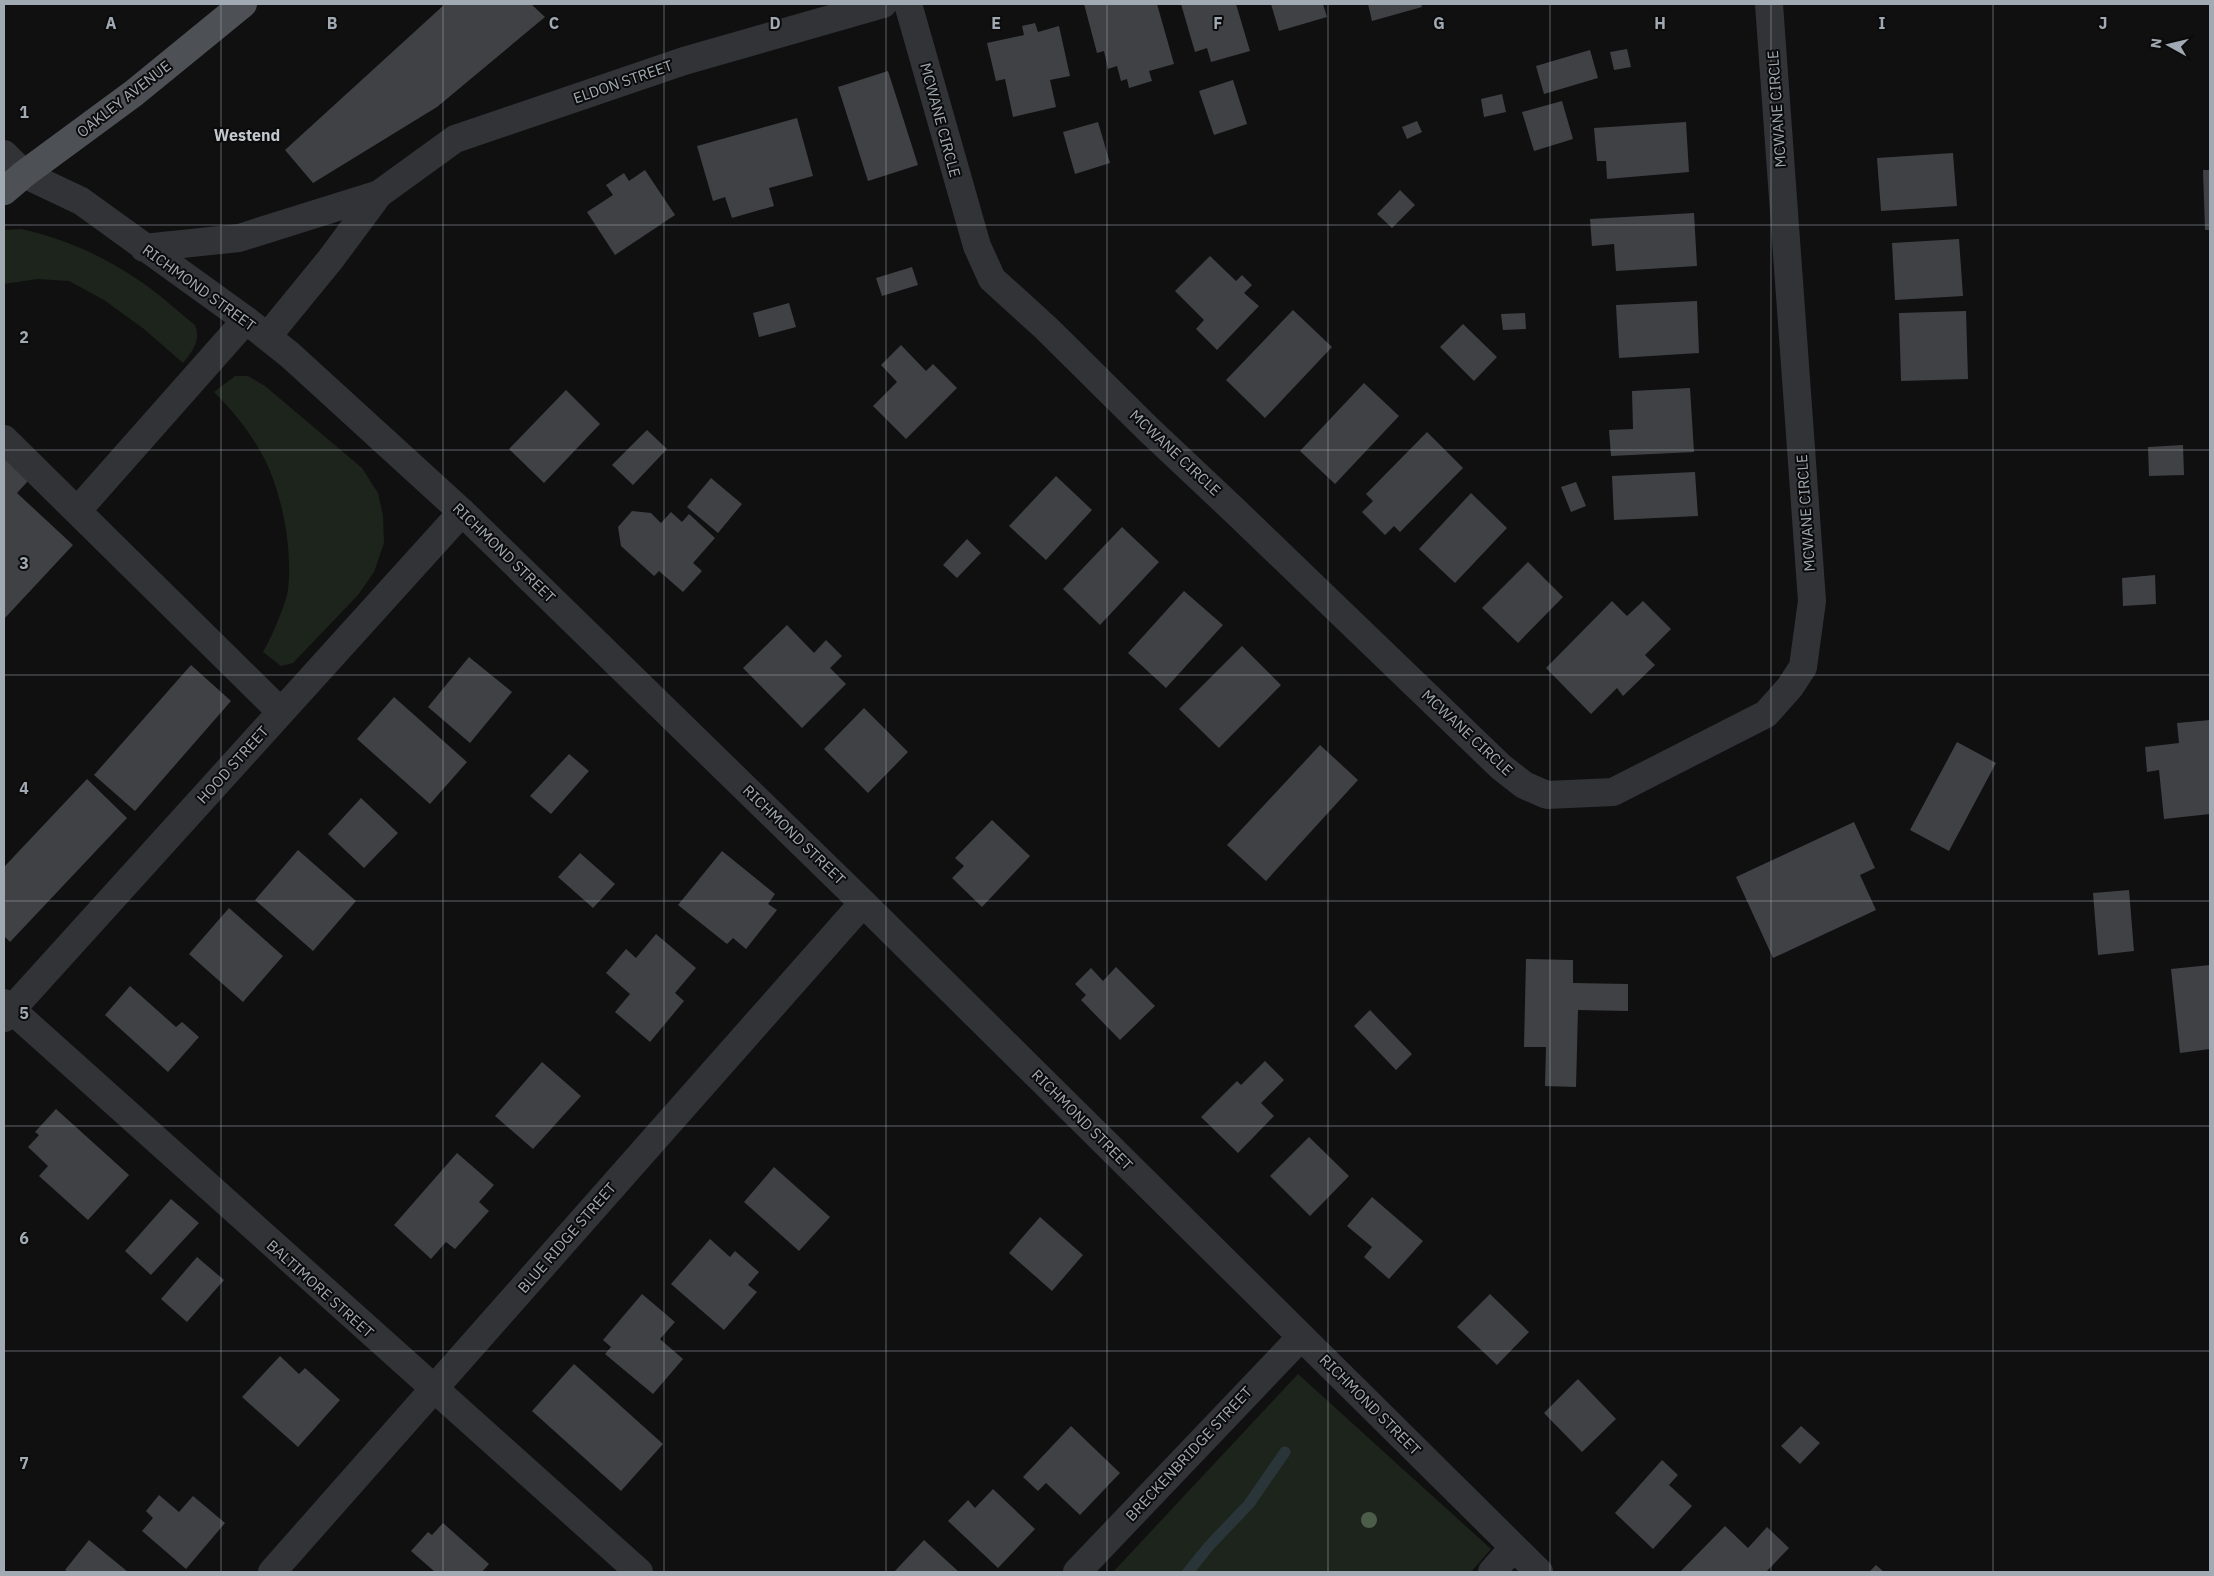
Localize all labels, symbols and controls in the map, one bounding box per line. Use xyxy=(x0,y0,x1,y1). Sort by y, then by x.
text: A xyxy=(106,13,117,33)
text: B xyxy=(327,13,338,33)
text: C xyxy=(549,13,559,33)
text: D xyxy=(769,13,781,33)
text: E xyxy=(991,13,1001,33)
text: F xyxy=(1213,13,1223,33)
text: G xyxy=(1433,13,1445,33)
text: H xyxy=(1654,13,1666,33)
text: I xyxy=(1879,13,1886,33)
text: J xyxy=(2099,13,2107,33)
north arrow xyxy=(2144,20,2194,70)
text: N xyxy=(2147,37,2166,49)
street label: MCWANE CIRCLE xyxy=(1763,50,1790,168)
street label: OAKLEY AVENUE xyxy=(73,56,175,141)
street label: ELDON STREET xyxy=(571,56,675,107)
street label: MCWANE CIRCLE xyxy=(916,61,965,179)
text: 1 xyxy=(19,102,29,122)
district label: Westend xyxy=(214,125,280,145)
street label: RICHMOND STREET xyxy=(139,240,260,335)
text: 2 xyxy=(19,327,29,347)
street label: MCWANE CIRCLE xyxy=(1126,406,1225,500)
street label: MCWANE CIRCLE xyxy=(1792,454,1819,572)
street label: RICHMOND STREET xyxy=(449,499,560,607)
text: 3 xyxy=(19,553,29,573)
street label: MCWANE CIRCLE xyxy=(1418,686,1517,780)
street label: HOOD STREET xyxy=(193,722,273,808)
text: 4 xyxy=(19,778,29,798)
street label: RICHMOND STREET xyxy=(739,781,850,889)
text: 5 xyxy=(19,1003,29,1023)
street label: RICHMOND STREET xyxy=(1028,1065,1137,1174)
street label: BLUE RIDGE STREET xyxy=(513,1178,620,1297)
text: 6 xyxy=(19,1228,29,1248)
street label: BALTIMORE STREET xyxy=(263,1236,378,1342)
street label: RICHMOND STREET xyxy=(1316,1350,1425,1459)
street label: BRECKENBRIDGE STREET xyxy=(1121,1382,1256,1525)
text: 7 xyxy=(19,1453,29,1473)

